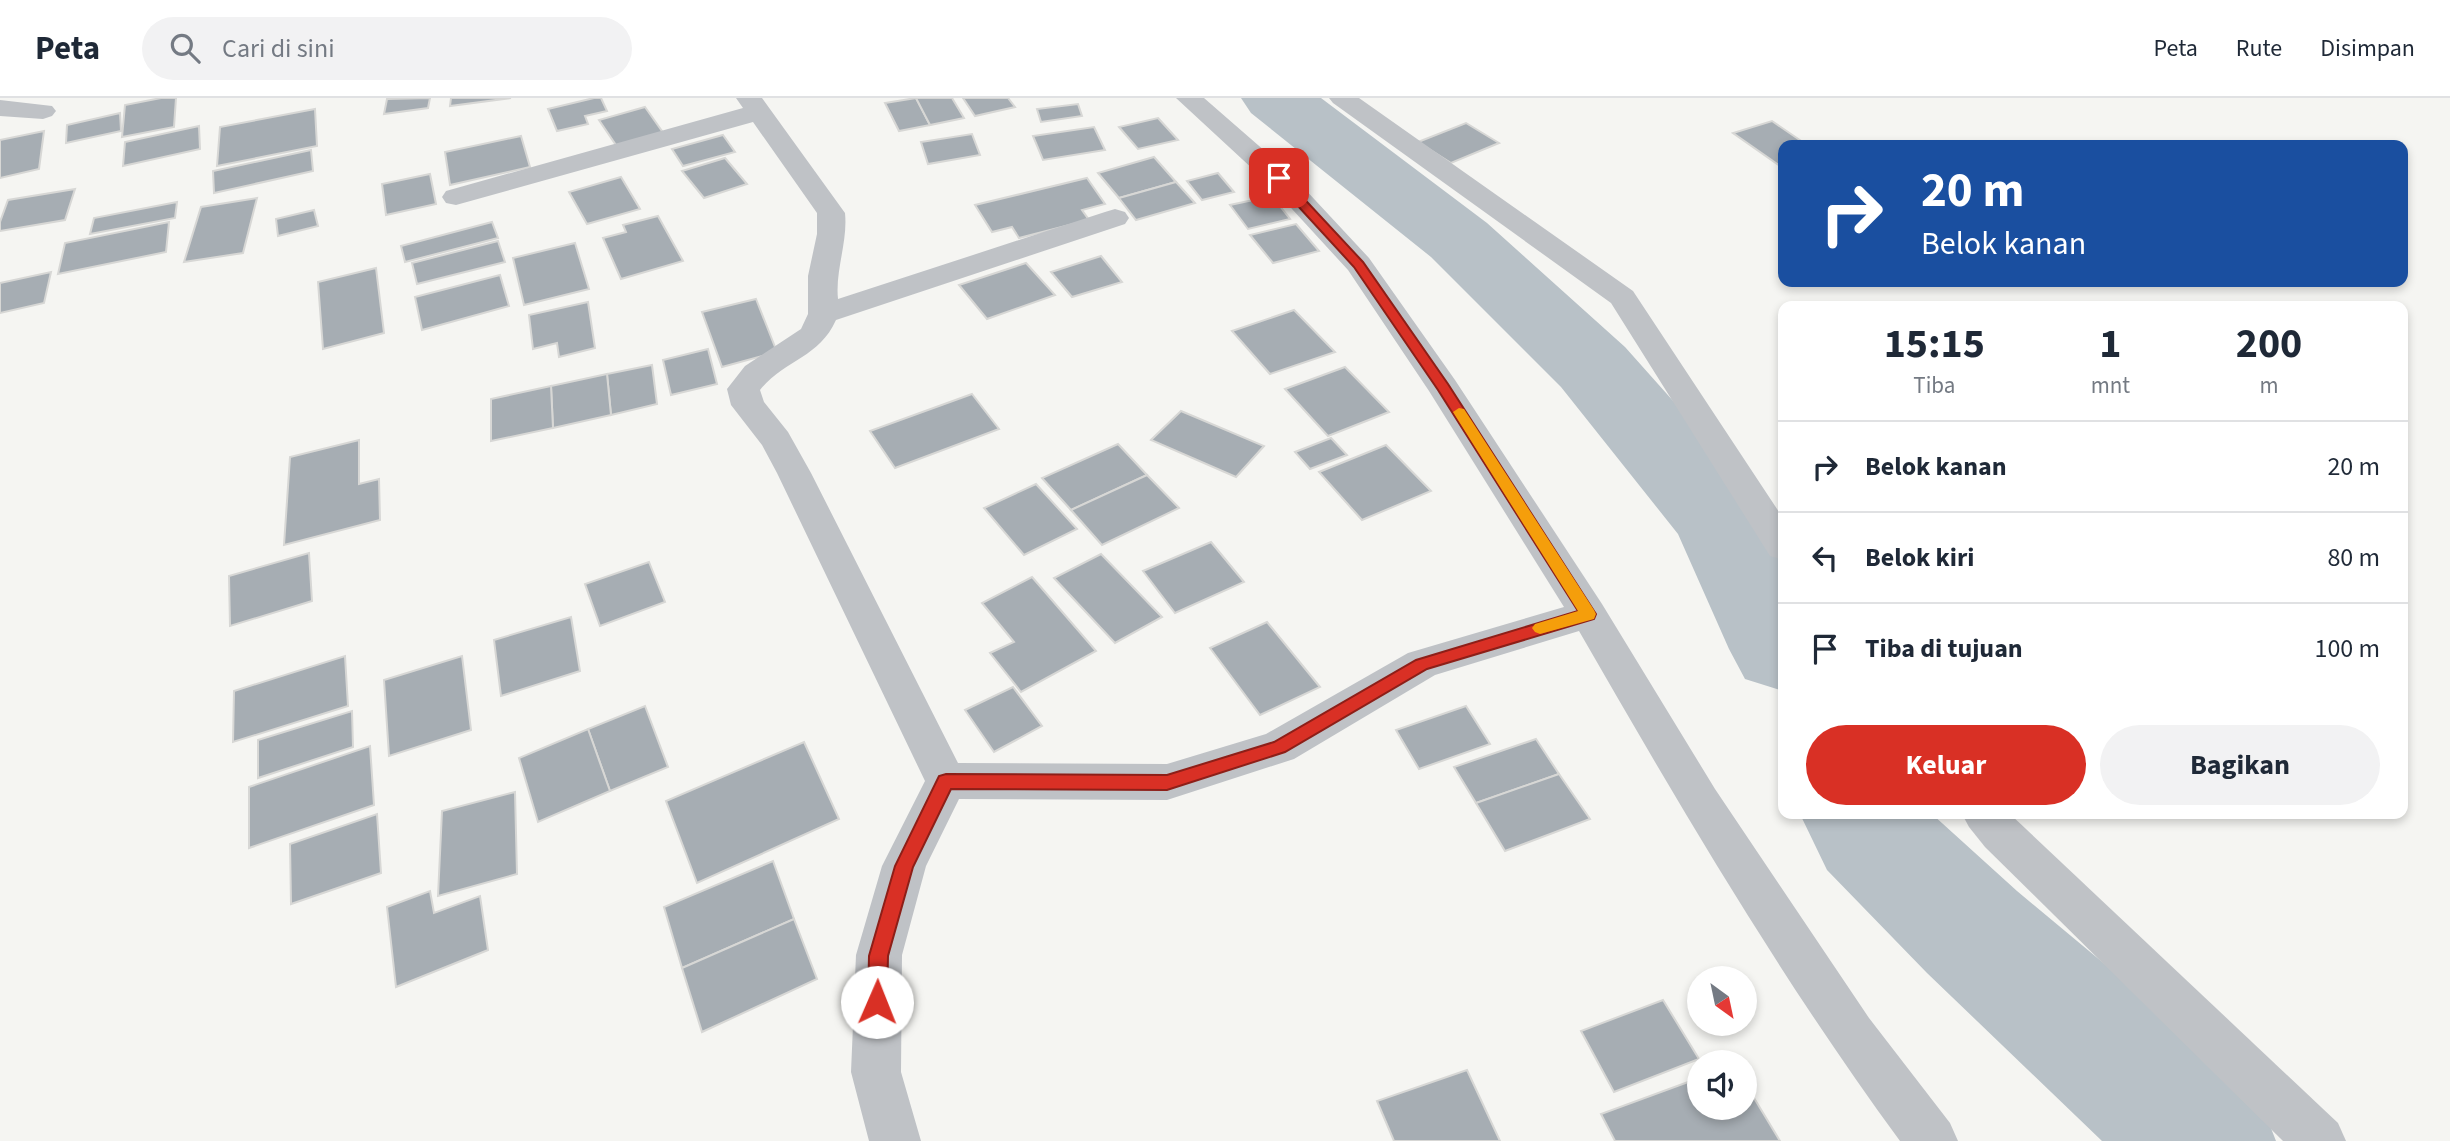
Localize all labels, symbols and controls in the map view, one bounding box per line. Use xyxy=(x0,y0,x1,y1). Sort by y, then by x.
search box xyxy=(142,17,632,80)
text: Peta xyxy=(35,25,100,72)
icon: search xyxy=(166,29,204,67)
text: Cari di sini xyxy=(222,30,335,67)
text: Peta xyxy=(2153,31,2198,66)
text: Rute xyxy=(2236,31,2282,66)
text: Disimpan xyxy=(2320,31,2415,66)
pin xyxy=(1249,148,1309,208)
text: 20 m xyxy=(1921,156,2025,226)
icon: arrive xyxy=(1260,159,1298,197)
icon: right xyxy=(1806,168,1897,259)
text: Belok kanan xyxy=(1921,221,2086,267)
text: 15:15 xyxy=(1884,314,1985,374)
text: 1 xyxy=(2099,314,2121,374)
text: 200 xyxy=(2236,314,2302,374)
text: Tiba xyxy=(1913,369,1955,402)
text: mnt xyxy=(2091,369,2130,402)
text: m xyxy=(2259,369,2279,402)
icon: right xyxy=(1806,448,1844,486)
text: Belok kanan xyxy=(1865,448,2007,485)
text: 20 m xyxy=(2327,448,2380,485)
icon: left xyxy=(1806,539,1844,577)
text: Belok kiri xyxy=(1865,539,1974,576)
text: 80 m xyxy=(2327,539,2380,576)
icon: arrive xyxy=(1806,630,1844,668)
text: Tiba di tujuan xyxy=(1865,630,2023,667)
text: 100 m xyxy=(2314,630,2380,667)
button: Keluar xyxy=(1806,725,2086,805)
button: Bagikan xyxy=(2100,725,2380,805)
position arrow xyxy=(840,965,914,1039)
north arrow xyxy=(1687,966,1757,1036)
map controls xyxy=(1687,966,1757,1120)
button: sound xyxy=(1687,1050,1757,1120)

